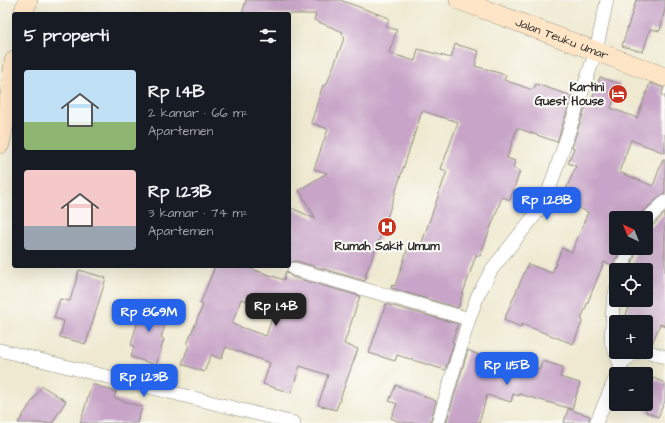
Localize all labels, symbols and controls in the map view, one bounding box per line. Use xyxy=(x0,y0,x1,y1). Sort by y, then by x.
street label: Jalan Teuku Umar xyxy=(513,14,611,64)
text: 5 properti xyxy=(24,24,109,48)
icon: filters xyxy=(257,25,279,47)
place label: Kartini Guest House xyxy=(535,79,605,110)
text: Rp 1.4B xyxy=(148,80,205,104)
hotel icon: Kartini Guest House xyxy=(607,83,629,105)
icon: home xyxy=(56,86,104,134)
text: 2 kamar · 66 m² xyxy=(148,104,248,122)
text: Apartemen xyxy=(148,122,213,140)
text: Rp 1.23B xyxy=(148,180,211,204)
icon: home xyxy=(56,186,104,234)
pin: Rp 1.28B xyxy=(506,187,588,221)
text: Rp 1.28B xyxy=(522,191,572,209)
text: 3 kamar · 74 m² xyxy=(148,204,248,222)
north arrow xyxy=(609,211,653,255)
map controls xyxy=(609,211,653,411)
hospital icon: Rumah Sakit Umum xyxy=(376,216,398,238)
text: Apartemen xyxy=(148,222,213,240)
place label: Rumah Sakit Umum xyxy=(334,238,440,255)
button: locate xyxy=(609,263,653,307)
pin: Rp 1.4B xyxy=(239,293,313,327)
text: Rp 1.4B xyxy=(254,297,298,315)
pin: Rp 869M xyxy=(112,299,186,333)
text: Rp 869M xyxy=(121,303,177,321)
button: + xyxy=(609,315,653,359)
pin: Rp 1.15B xyxy=(466,352,548,386)
text: Rp 1.15B xyxy=(484,356,530,374)
pin: Rp 1.23B xyxy=(103,364,185,398)
button: − xyxy=(609,367,653,411)
text: Rp 1.23B xyxy=(120,368,168,386)

